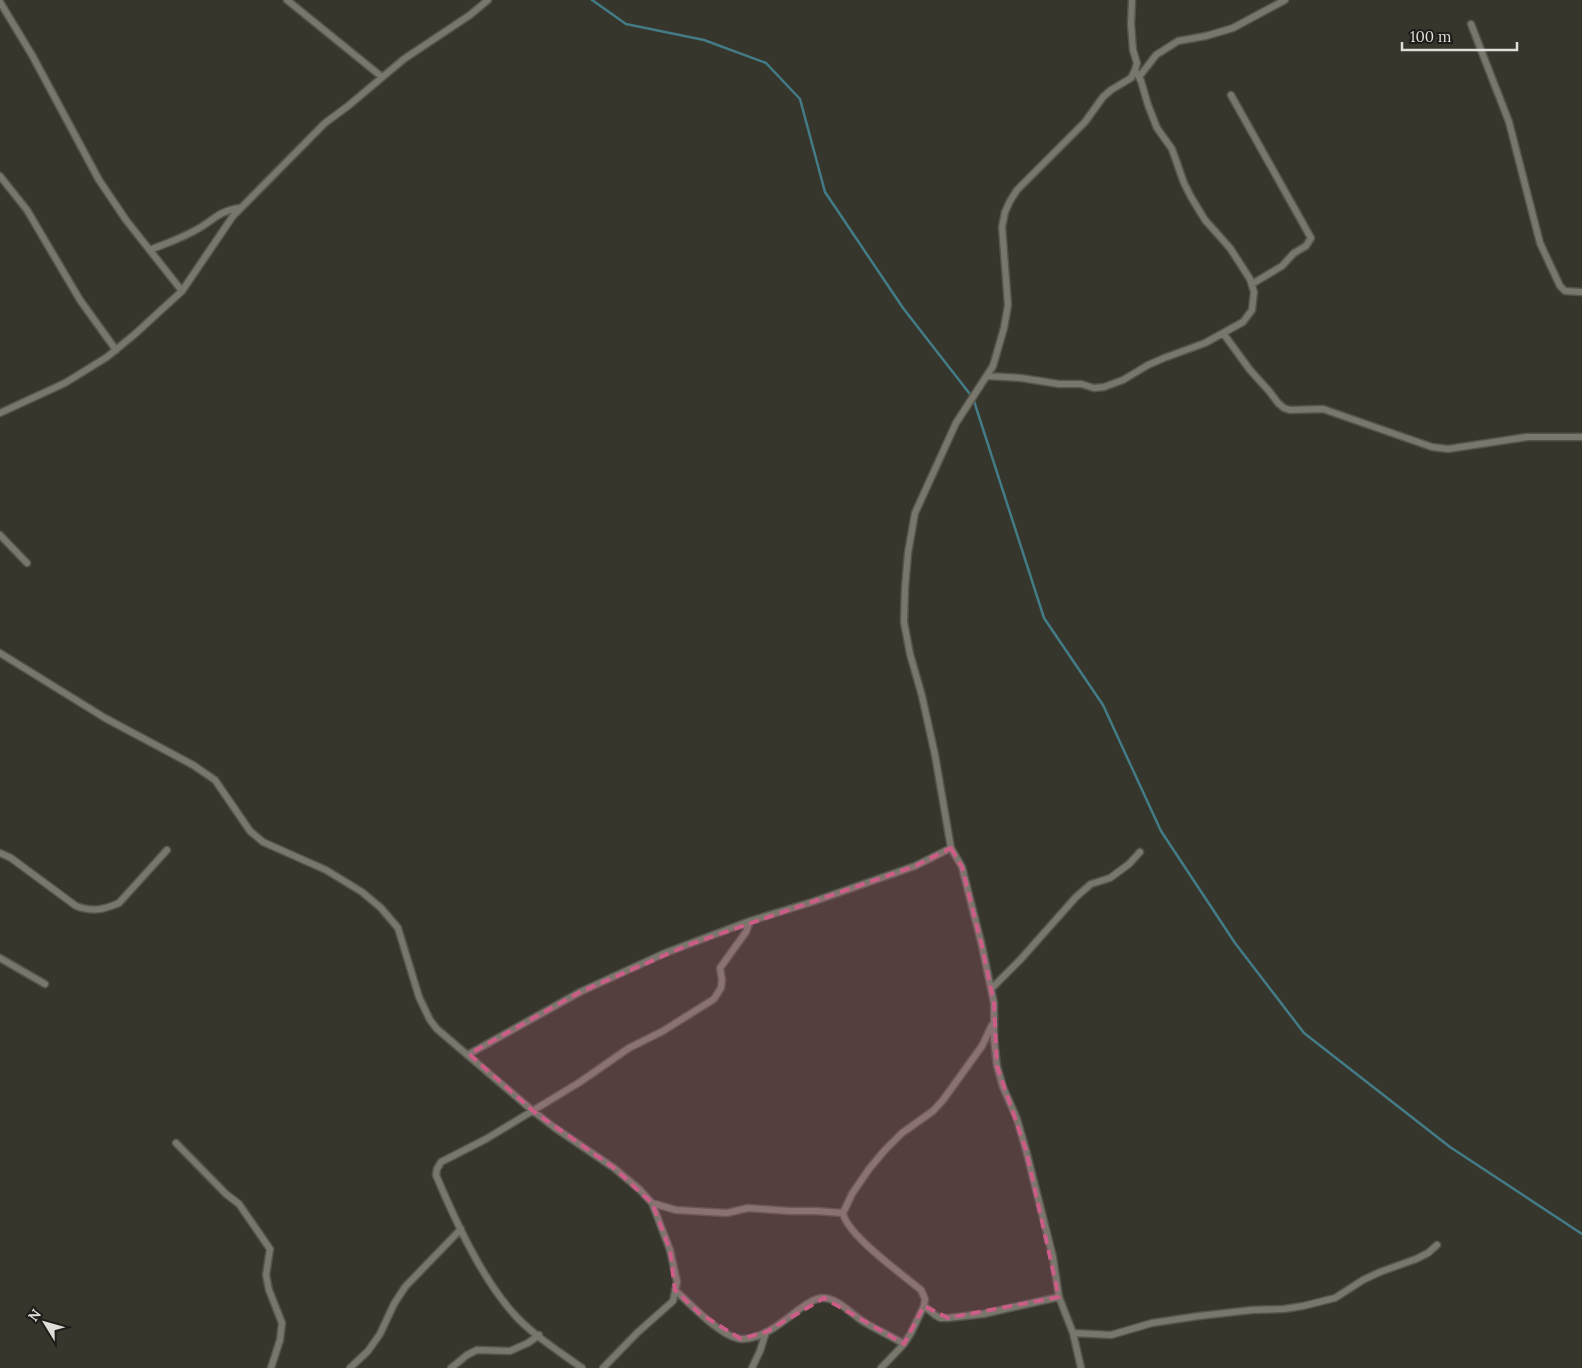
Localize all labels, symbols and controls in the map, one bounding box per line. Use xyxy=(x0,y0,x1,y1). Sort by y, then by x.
scale bar xyxy=(1402,20,1517,52)
text: 100 m xyxy=(1410,27,1451,46)
north arrow xyxy=(20,1298,70,1348)
text: N xyxy=(24,1305,45,1325)

